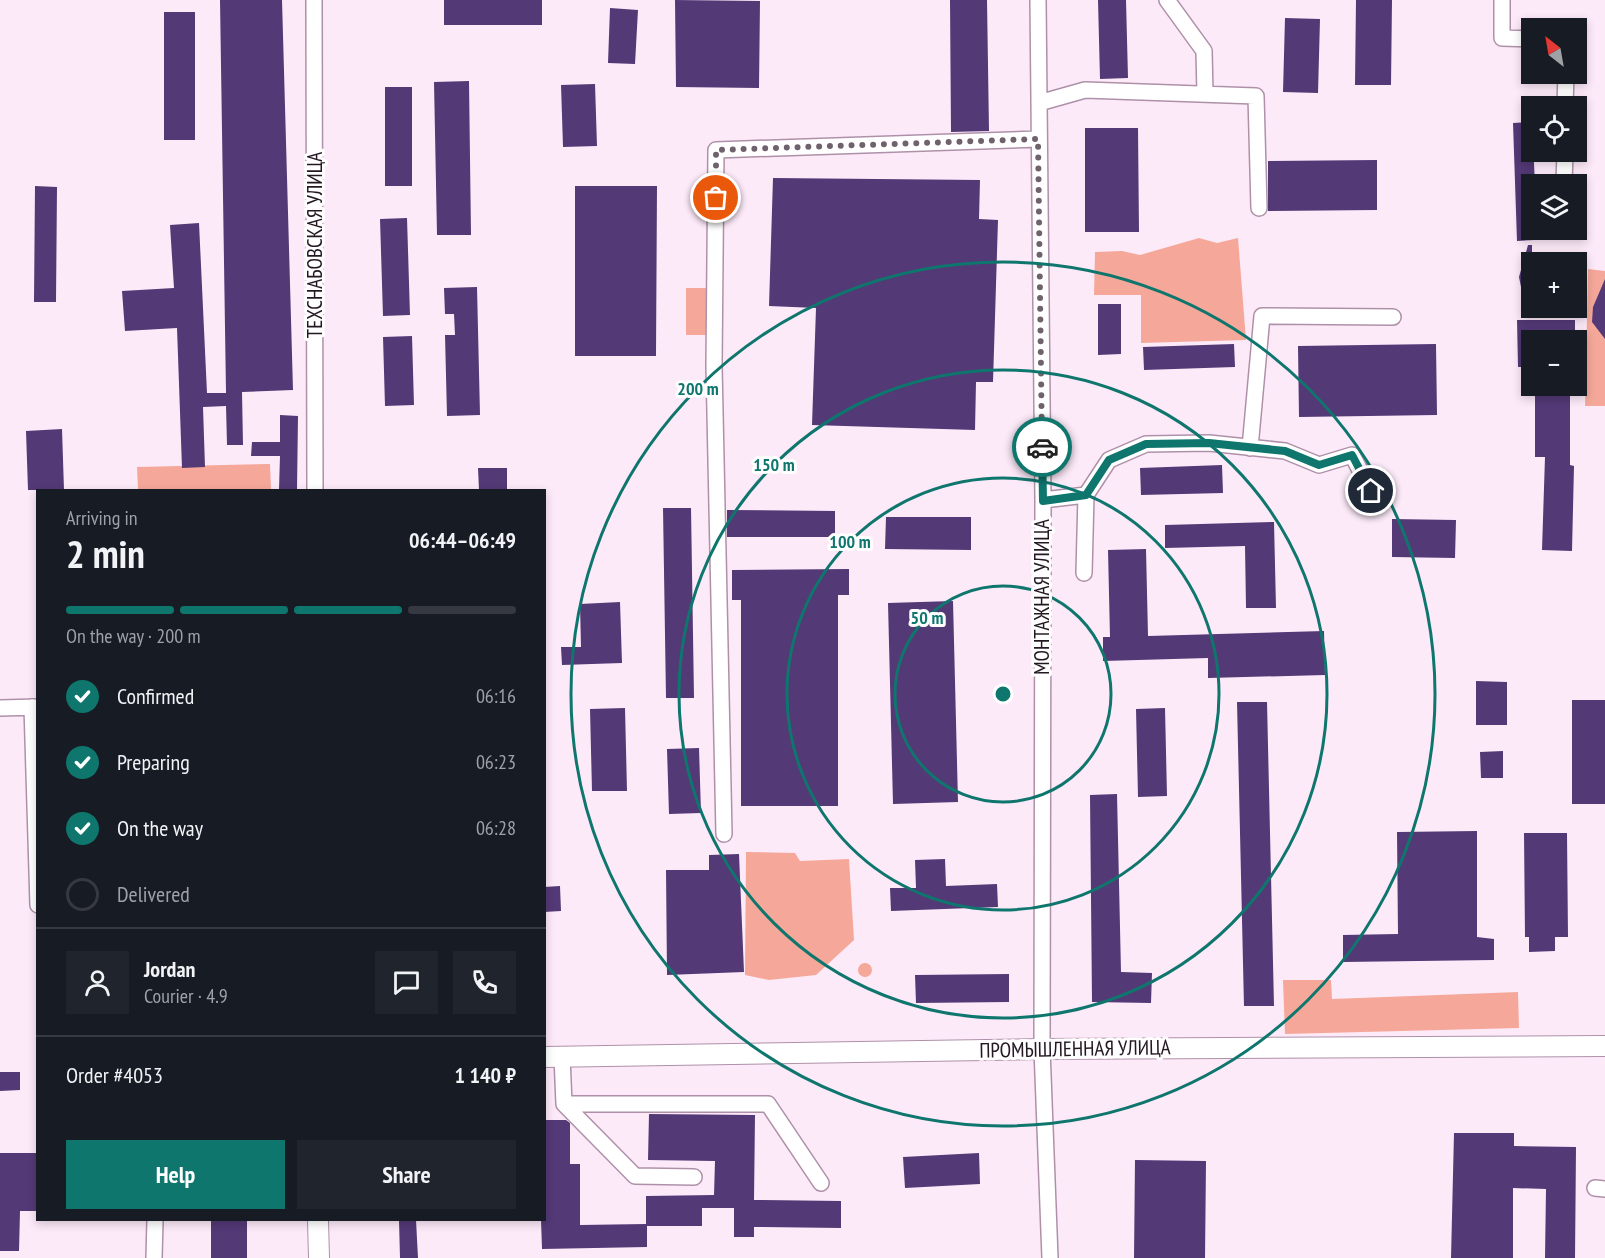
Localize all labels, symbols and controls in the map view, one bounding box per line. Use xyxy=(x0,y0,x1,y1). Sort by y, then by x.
north arrow xyxy=(1521,18,1587,84)
map controls xyxy=(1521,18,1587,396)
button: locate xyxy=(1521,96,1587,162)
street label: ТЕХСНАБОВСКАЯ УЛИЦА xyxy=(301,152,328,338)
pin xyxy=(690,172,741,223)
button: layers xyxy=(1521,174,1587,240)
icon: bag xyxy=(699,181,732,214)
button: + xyxy=(1521,252,1587,318)
button: − xyxy=(1521,330,1587,396)
text: 200 m xyxy=(677,377,719,400)
courier xyxy=(1012,417,1072,477)
icon: car xyxy=(1026,431,1059,464)
text: 150 m xyxy=(753,453,795,476)
pin xyxy=(1345,465,1396,516)
icon: home xyxy=(1354,474,1387,507)
text: Arriving in xyxy=(66,505,138,531)
street label: МОНТАЖНАЯ УЛИЦА xyxy=(1028,519,1055,675)
text: 06:44–06:49 xyxy=(409,526,516,554)
text: 2 min xyxy=(66,528,145,579)
text: 100 m xyxy=(829,530,871,553)
text: 50 m xyxy=(911,606,943,629)
text: On the way · 200 m xyxy=(66,623,201,649)
icon: check xyxy=(66,680,99,713)
text: Confirmed xyxy=(117,682,194,710)
text: 06:16 xyxy=(476,683,516,709)
centre of rings xyxy=(993,684,1013,704)
icon: check xyxy=(66,746,99,779)
text: Preparing xyxy=(117,748,190,776)
text: 06:23 xyxy=(476,749,516,775)
icon: check xyxy=(66,812,99,845)
text: On the way xyxy=(117,814,203,842)
text: 06:28 xyxy=(476,815,516,841)
text: Delivered xyxy=(117,880,190,908)
button: person xyxy=(66,951,129,1014)
button: chat xyxy=(375,951,438,1014)
button: phone xyxy=(453,951,516,1014)
text: Jordan xyxy=(144,955,195,983)
text: Courier · 4.9 xyxy=(144,983,228,1009)
street label: ПРОМЫШЛЕННАЯ УЛИЦА xyxy=(979,1033,1171,1064)
text: Order #4053 xyxy=(66,1061,163,1089)
text: 1 140 ₽ xyxy=(454,1061,516,1089)
button: Help xyxy=(66,1140,285,1209)
button: Share xyxy=(297,1140,516,1209)

